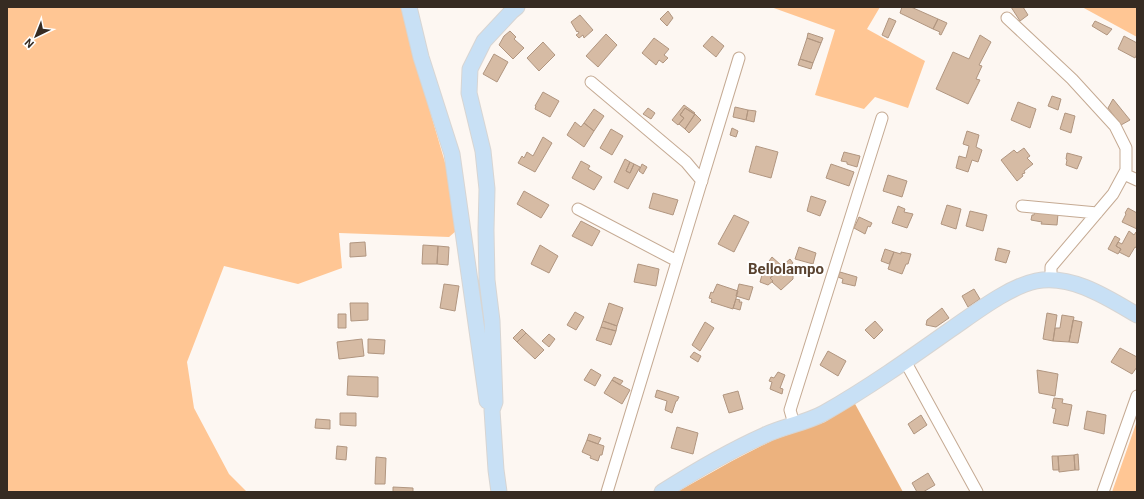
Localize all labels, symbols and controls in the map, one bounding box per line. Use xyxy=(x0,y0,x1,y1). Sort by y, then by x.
north arrow xyxy=(16,16,56,56)
text: N xyxy=(22,35,37,50)
district label: Bellolampo xyxy=(748,260,824,278)

